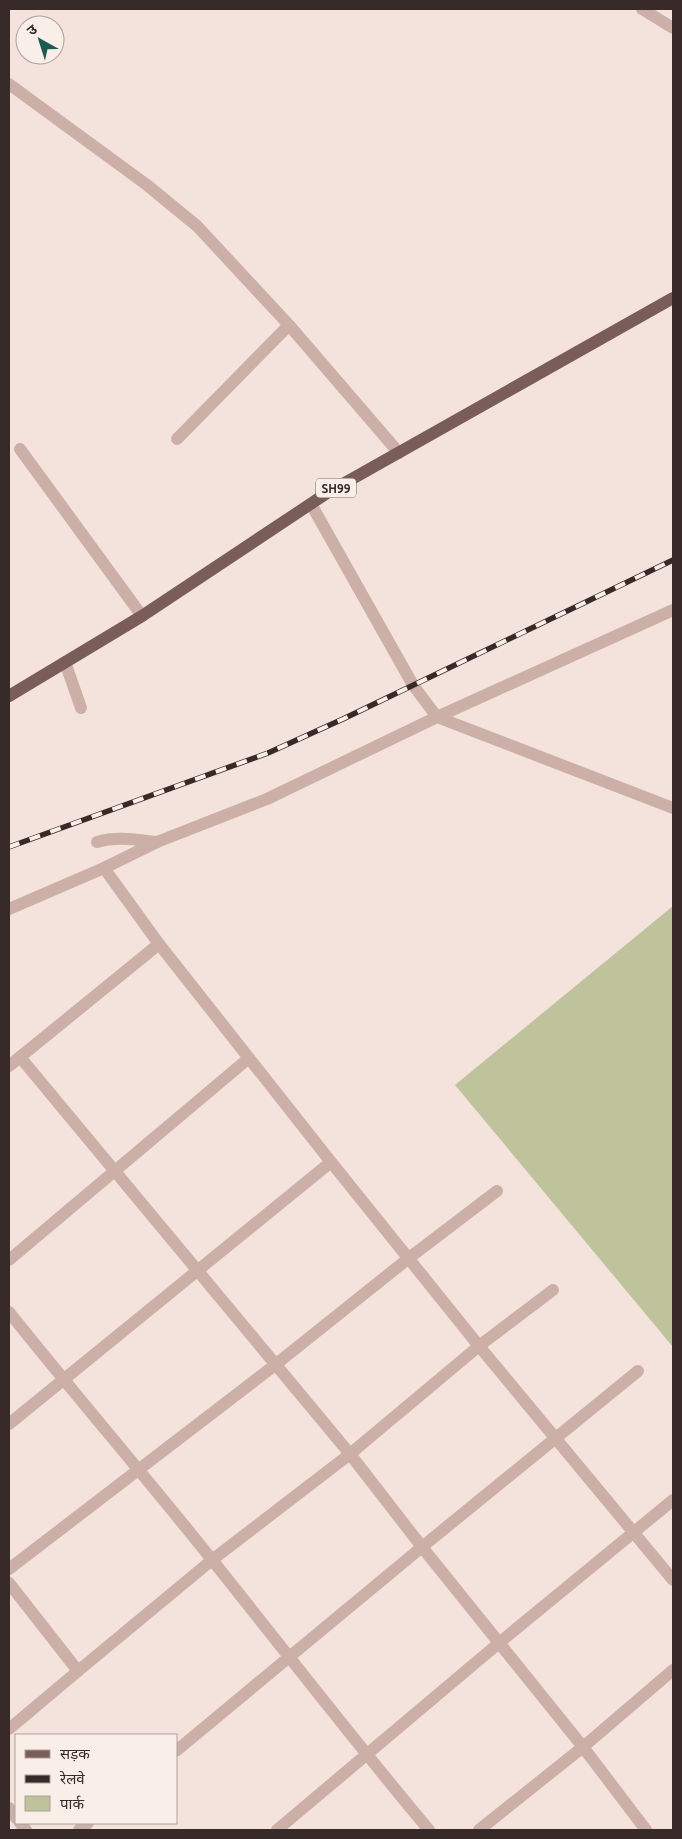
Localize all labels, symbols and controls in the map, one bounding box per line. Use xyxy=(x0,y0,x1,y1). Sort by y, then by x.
north arrow xyxy=(15,15,65,65)
text: उ xyxy=(24,21,41,39)
road number: SH99 xyxy=(316,478,356,498)
legend xyxy=(15,1734,178,1824)
text: सड़क xyxy=(60,1745,90,1762)
text: रेलवे xyxy=(59,1770,85,1787)
text: पार्क xyxy=(60,1795,84,1812)

